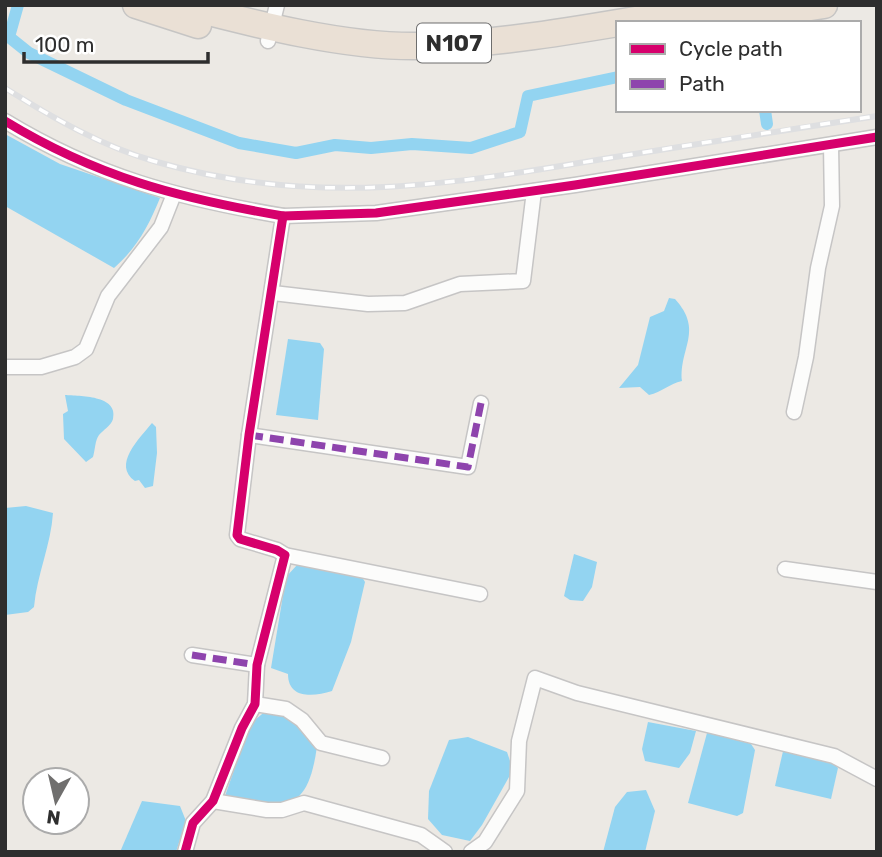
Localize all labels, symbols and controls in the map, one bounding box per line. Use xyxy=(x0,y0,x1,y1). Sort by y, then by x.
scale bar xyxy=(24,21,208,65)
legend xyxy=(616,21,861,112)
road number: N107 xyxy=(417,24,491,62)
text: 100 m xyxy=(35,32,94,57)
text: Cycle path xyxy=(679,36,783,61)
text: Path xyxy=(679,71,725,96)
north arrow xyxy=(21,766,91,836)
text: N xyxy=(45,805,62,830)

